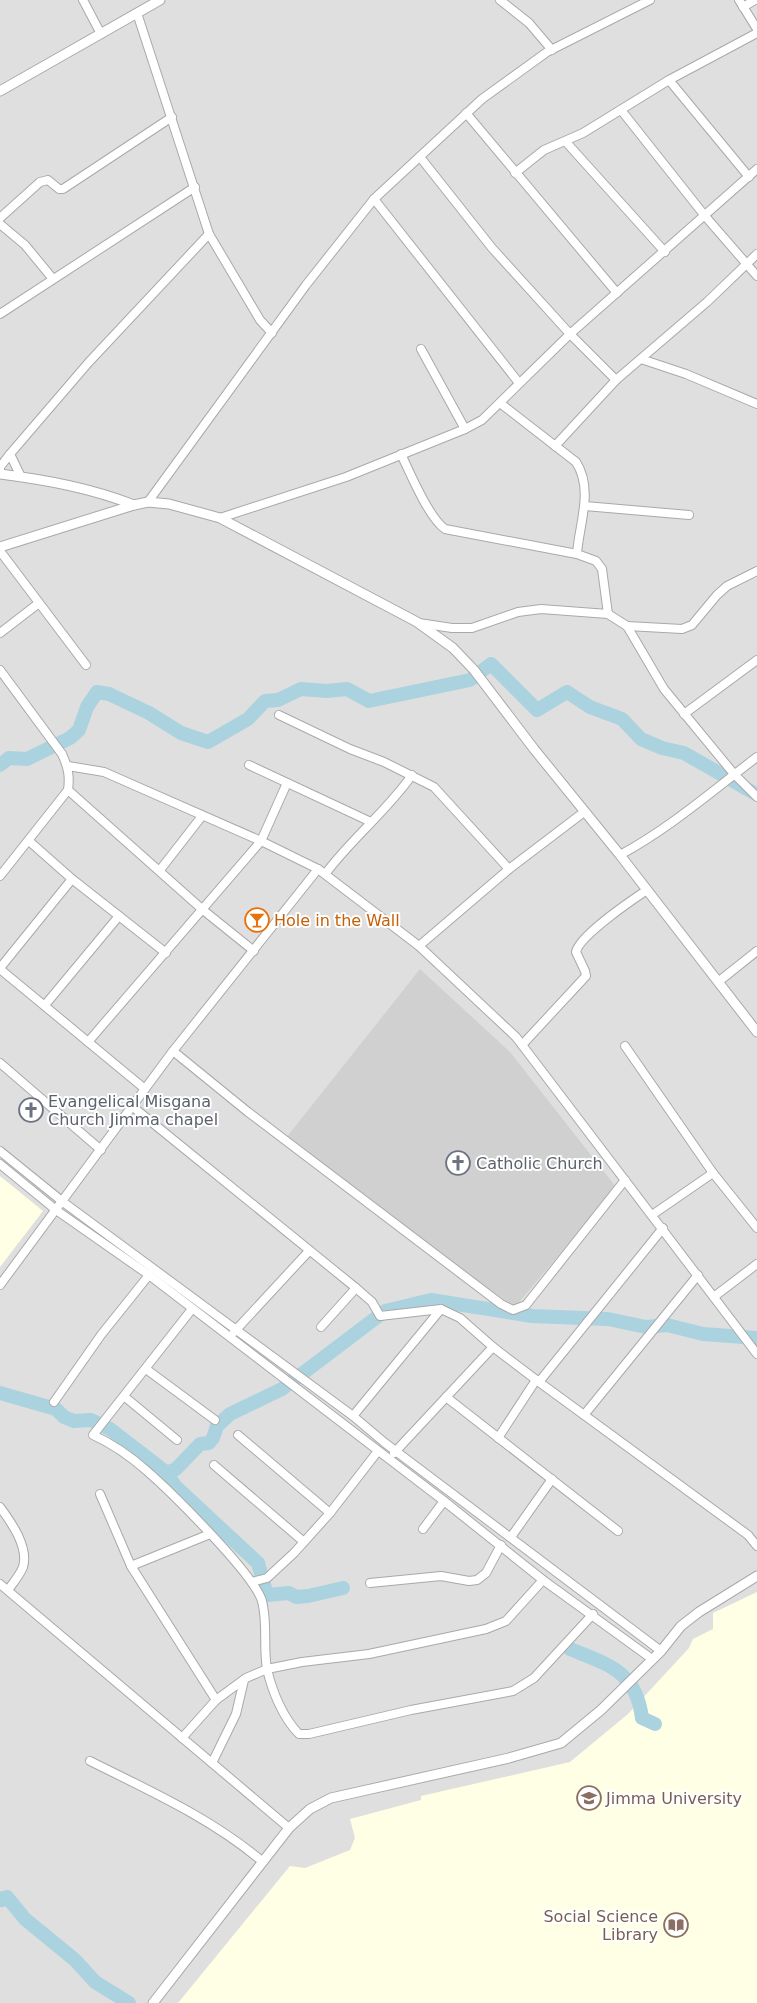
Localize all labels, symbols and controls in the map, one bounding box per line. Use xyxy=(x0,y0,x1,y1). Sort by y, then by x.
bar icon: Hole in the Wall xyxy=(244,907,270,933)
place label: Hole in the Wall xyxy=(274,911,400,930)
place label: Evangelical Misgana Church Jimma chapel xyxy=(48,1092,218,1129)
church icon: Evangelical Misgana Church Jimma chapel xyxy=(18,1097,44,1123)
church icon: Catholic Church xyxy=(445,1150,471,1176)
place label: Catholic Church xyxy=(476,1154,603,1173)
school or university icon: Jimma University xyxy=(576,1785,602,1811)
place label: Jimma University xyxy=(605,1789,742,1808)
place label: Social Science Library xyxy=(543,1907,658,1944)
library icon: Social Science Library xyxy=(663,1912,689,1938)

